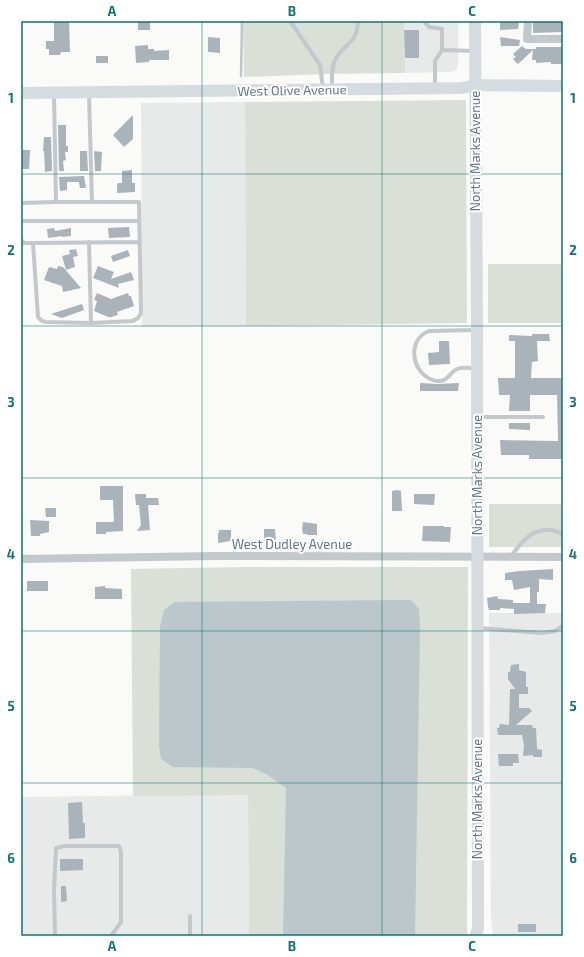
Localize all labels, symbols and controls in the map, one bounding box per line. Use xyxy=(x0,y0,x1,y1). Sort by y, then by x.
text: A xyxy=(108,3,117,19)
text: B xyxy=(288,3,296,19)
text: C xyxy=(468,3,476,19)
street label: West Olive Avenue xyxy=(237,81,347,99)
text: 1 xyxy=(8,90,14,106)
text: 1 xyxy=(570,90,576,106)
street label: North Marks Avenue xyxy=(467,91,483,211)
text: 2 xyxy=(7,242,15,258)
text: 2 xyxy=(569,242,577,258)
text: 3 xyxy=(7,394,15,410)
text: 3 xyxy=(569,394,577,410)
street label: North Marks Avenue xyxy=(469,415,485,535)
street label: West Dudley Avenue xyxy=(232,536,352,552)
text: 4 xyxy=(7,546,15,562)
text: 4 xyxy=(569,546,577,562)
text: 5 xyxy=(7,698,15,714)
text: 5 xyxy=(569,698,577,714)
street label: North Marks Avenue xyxy=(469,739,485,859)
text: 6 xyxy=(7,850,15,866)
text: 6 xyxy=(569,850,577,866)
text: A xyxy=(108,938,117,954)
text: B xyxy=(288,938,296,954)
text: C xyxy=(468,938,476,954)

